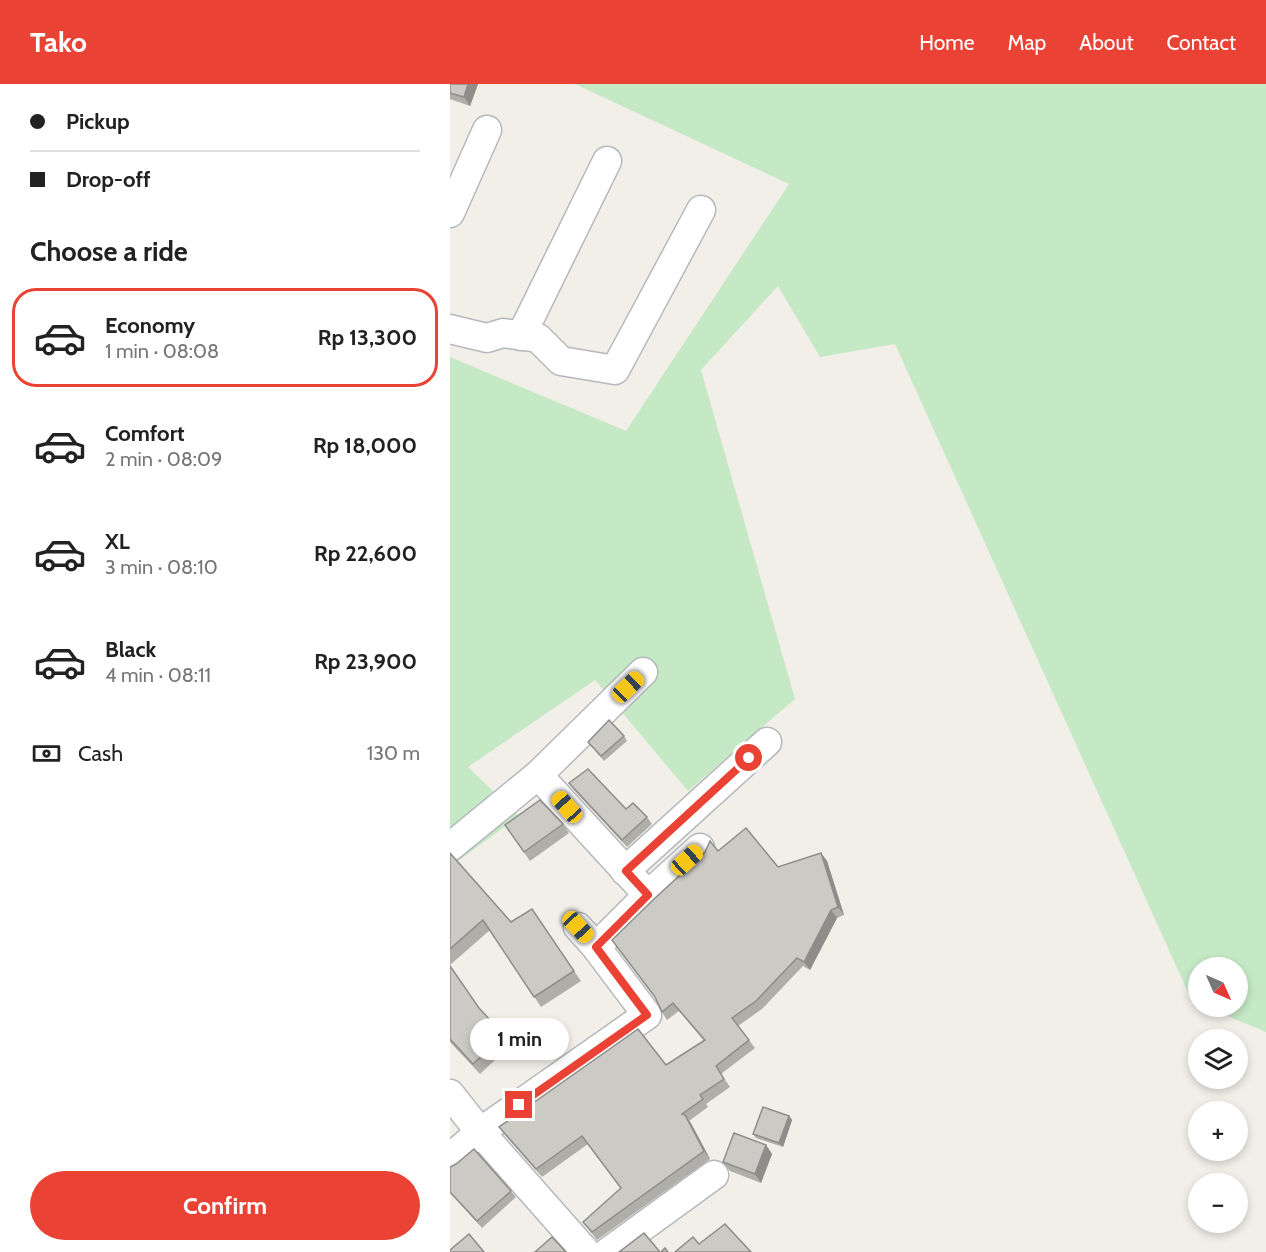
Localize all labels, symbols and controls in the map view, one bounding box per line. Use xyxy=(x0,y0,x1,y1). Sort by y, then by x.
text: Tako xyxy=(30,25,87,59)
text: Home xyxy=(919,30,975,55)
text: Map xyxy=(1008,30,1046,55)
text: About xyxy=(1079,30,1133,55)
text: Contact xyxy=(1166,30,1236,55)
text: Pickup xyxy=(66,108,130,135)
text: Drop-off xyxy=(66,166,150,193)
text: Choose a ride xyxy=(30,235,188,268)
icon: car xyxy=(33,311,87,365)
text: Economy xyxy=(105,312,195,339)
text: Rp 13,300 xyxy=(318,324,417,351)
text: 1 min · 08:08 xyxy=(105,339,219,363)
icon: car xyxy=(33,419,87,473)
text: Comfort xyxy=(105,420,184,447)
text: Rp 18,000 xyxy=(313,432,417,459)
text: 2 min · 08:09 xyxy=(105,447,222,471)
icon: car xyxy=(33,527,87,581)
text: XL xyxy=(105,528,130,555)
text: Rp 22,600 xyxy=(314,540,417,567)
text: 3 min · 08:10 xyxy=(105,555,218,579)
icon: car xyxy=(33,635,87,689)
text: Black xyxy=(105,636,156,663)
text: Rp 23,900 xyxy=(314,648,417,675)
text: 4 min · 08:11 xyxy=(105,663,211,687)
car xyxy=(609,668,647,706)
icon: cash xyxy=(30,737,63,770)
text: Cash xyxy=(78,740,123,767)
text: 130 m xyxy=(367,741,420,765)
route start xyxy=(735,744,762,771)
car xyxy=(548,788,586,826)
car xyxy=(668,841,706,879)
car xyxy=(559,908,597,946)
north arrow xyxy=(1188,957,1248,1017)
map controls xyxy=(1188,957,1248,1233)
callout: 1 min xyxy=(470,1018,568,1060)
text: 1 min xyxy=(497,1027,542,1051)
button: layers xyxy=(1188,1029,1248,1089)
route end xyxy=(505,1091,532,1118)
button: + xyxy=(1188,1101,1248,1161)
button: Confirm xyxy=(30,1171,420,1240)
button: − xyxy=(1188,1173,1248,1233)

